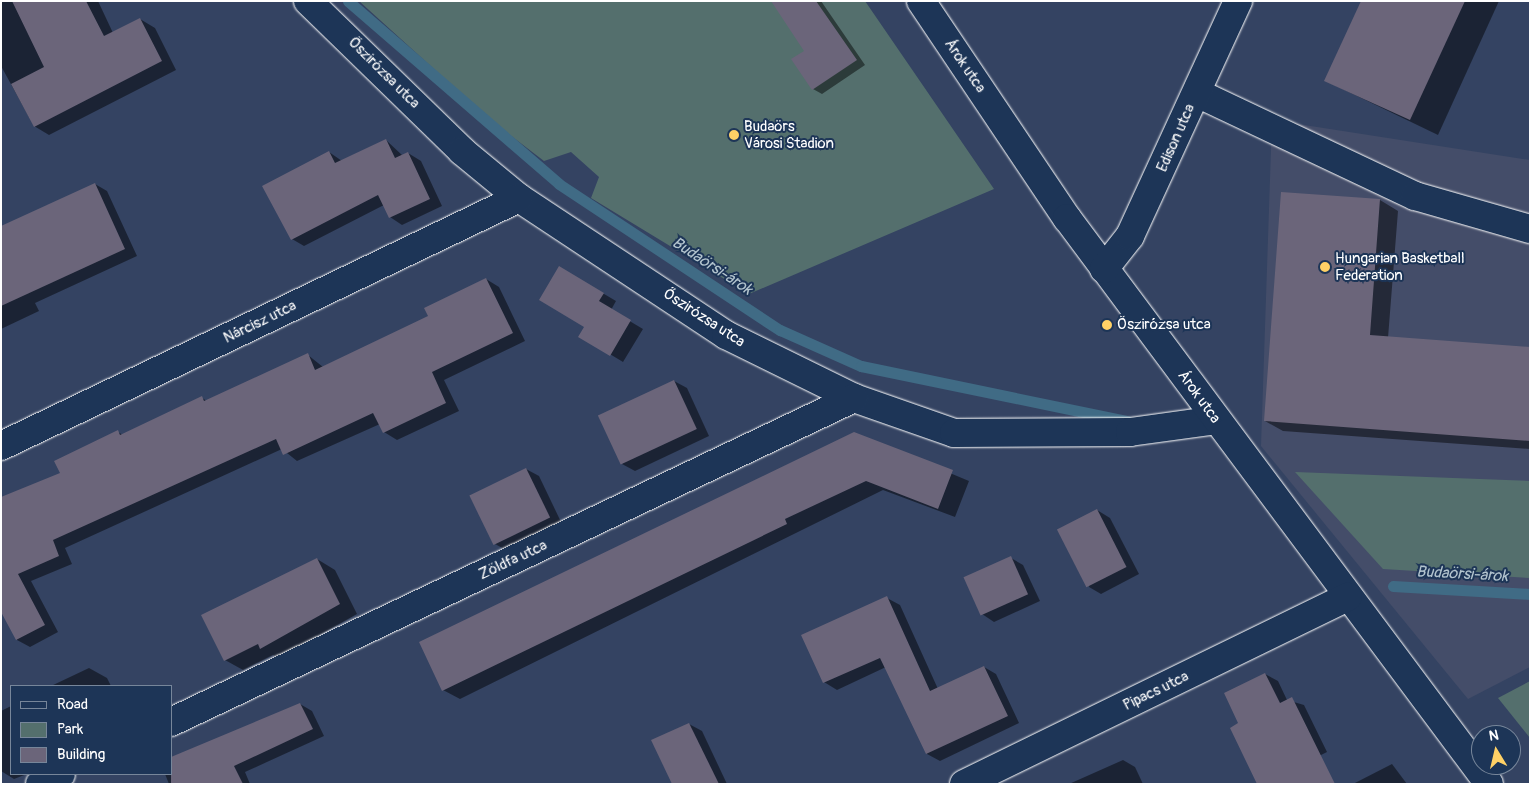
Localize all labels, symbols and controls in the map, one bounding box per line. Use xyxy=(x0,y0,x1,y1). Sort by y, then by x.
street label: Őszirózsa utca xyxy=(344,33,424,113)
street label: Árok utca xyxy=(941,36,989,96)
street label: Edison utca xyxy=(1153,101,1199,175)
place label: Budaörs Városi Stadion xyxy=(744,117,834,152)
marker: Budaörs Városi Stadion xyxy=(728,129,740,141)
water label: Budaörsi-árok xyxy=(668,233,756,299)
place label: Hungarian Basketball Federation xyxy=(1335,249,1465,284)
marker: Hungarian Basketball Federation xyxy=(1319,261,1331,273)
street label: Őszirózsa utca xyxy=(660,285,748,351)
street label: Nárcisz utca xyxy=(221,297,299,347)
place label: Őszirózsa utca xyxy=(1117,316,1211,334)
marker: Őszirózsa utca xyxy=(1101,319,1113,331)
street label: Árok utca xyxy=(1174,367,1224,427)
street label: Zöldfa utca xyxy=(476,536,550,584)
water label: Budaörsi-árok xyxy=(1416,562,1508,586)
street label: Pipacs utca xyxy=(1120,667,1192,715)
legend xyxy=(10,685,172,775)
text: Road xyxy=(57,695,88,714)
text: Park xyxy=(57,720,83,739)
north arrow xyxy=(1471,725,1521,775)
text: N xyxy=(1488,727,1500,745)
text: Building xyxy=(57,745,105,764)

